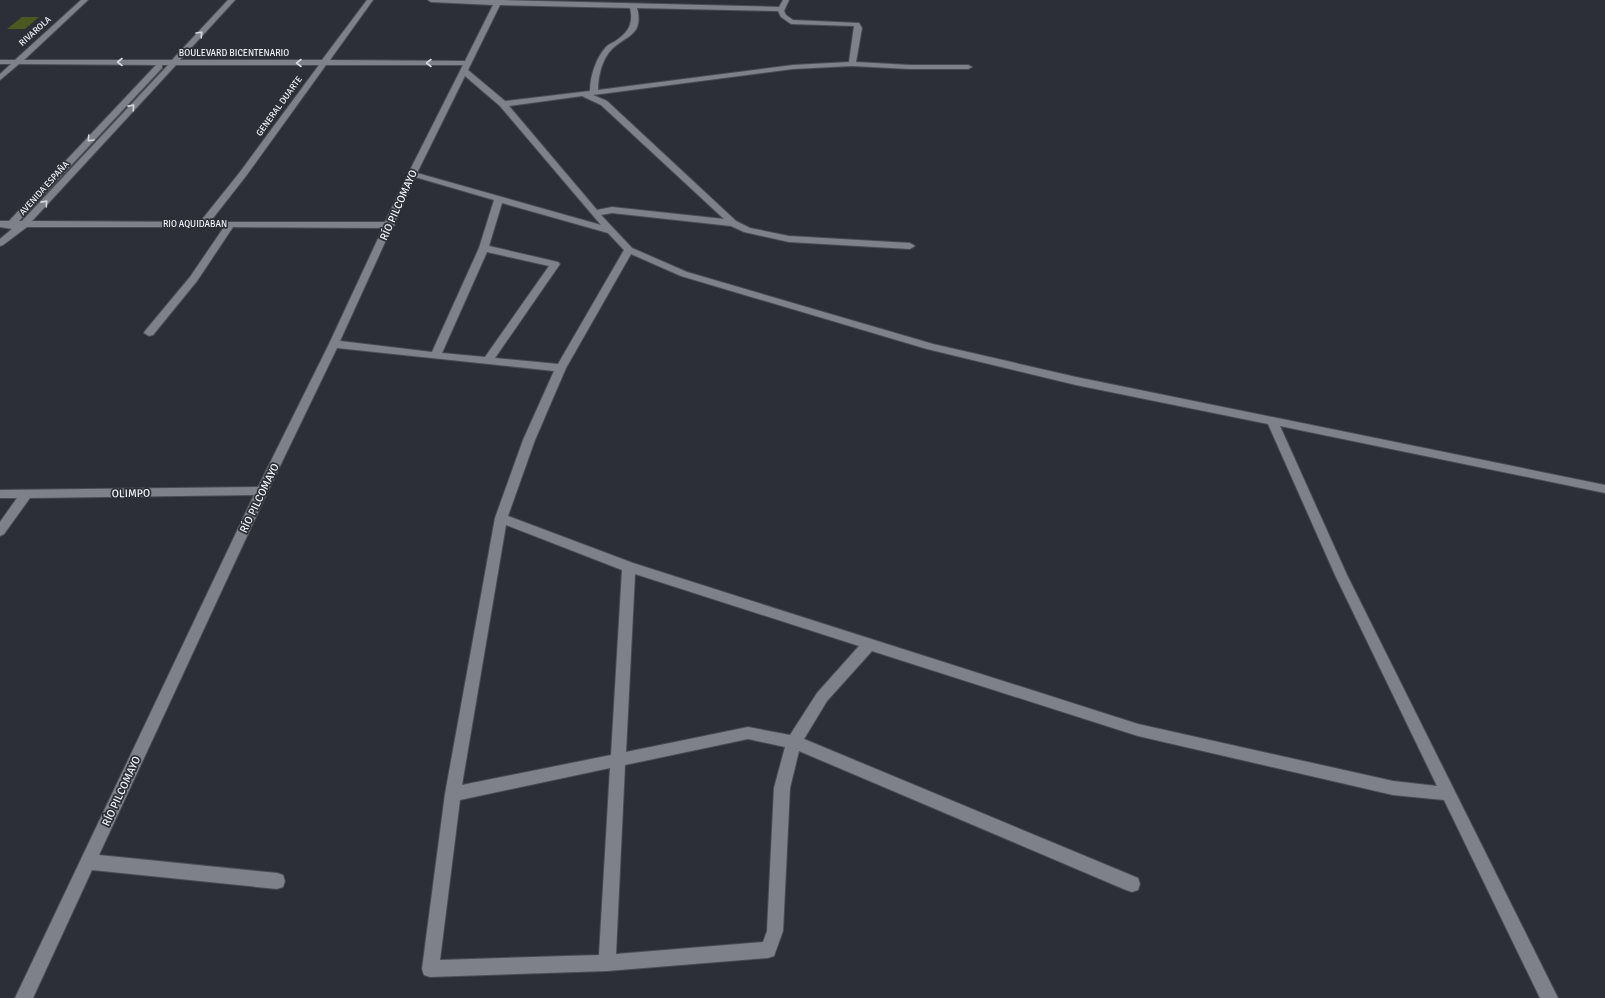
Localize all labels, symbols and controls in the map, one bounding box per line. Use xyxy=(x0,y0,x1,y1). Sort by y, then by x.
street label: RIVAROLA xyxy=(17,14,54,49)
one-way arrow xyxy=(195,31,203,39)
street label: BOULEVARD BICENTENARIO xyxy=(179,48,289,59)
one-way arrow xyxy=(117,58,123,66)
one-way arrow xyxy=(296,59,302,67)
one-way arrow xyxy=(426,59,432,67)
street label: GENERAL DUARTE xyxy=(254,74,305,138)
one-way arrow xyxy=(128,104,135,112)
one-way arrow xyxy=(88,134,95,142)
street label: AVENIDA ESPAÑA xyxy=(16,158,72,218)
street label: RÍO PILCOMAYO xyxy=(376,168,420,242)
one-way arrow xyxy=(40,200,47,208)
street label: RIO AQUIDABAN xyxy=(163,219,227,230)
street label: RÍO PILCOMAYO xyxy=(236,461,282,535)
street label: OLIMPO xyxy=(112,487,150,500)
street label: RÍO PILCOMAYO xyxy=(99,754,143,828)

